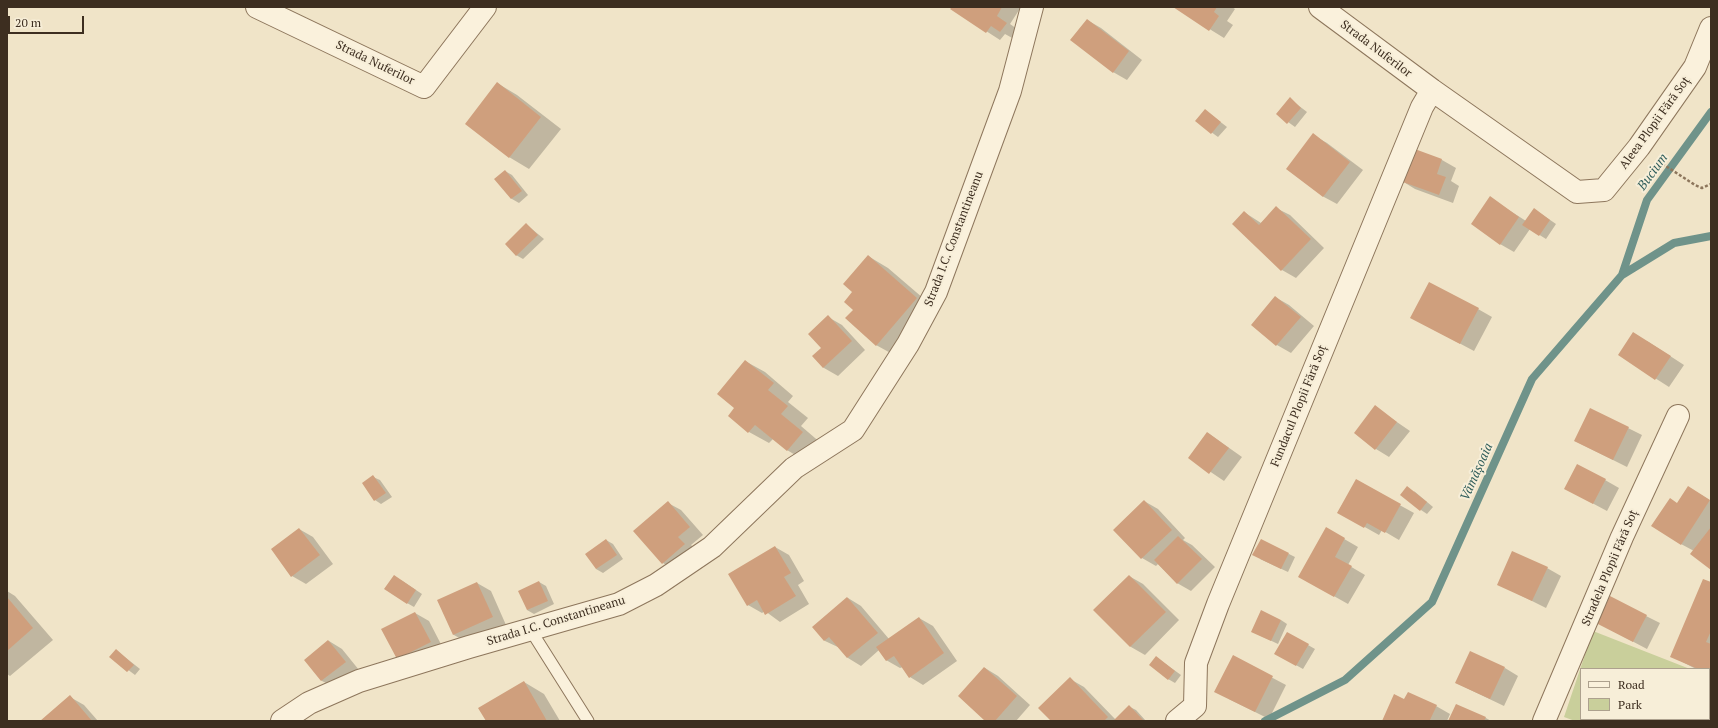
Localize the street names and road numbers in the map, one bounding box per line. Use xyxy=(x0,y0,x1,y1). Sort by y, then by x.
street label: Strada Nuferilor xyxy=(1337,17,1415,81)
street label: Strada Nuferilor xyxy=(333,38,417,88)
street label: Aleea Plopii Fără Soț xyxy=(1617,74,1693,172)
street label: Strada I.C. Constantineanu xyxy=(922,169,986,309)
street label: Fundacul Plopii Fără Soț xyxy=(1268,343,1330,469)
street label: Stradela Plopii Fără Soț xyxy=(1579,508,1641,628)
street label: Strada I.C. Constantineanu xyxy=(485,593,627,649)

